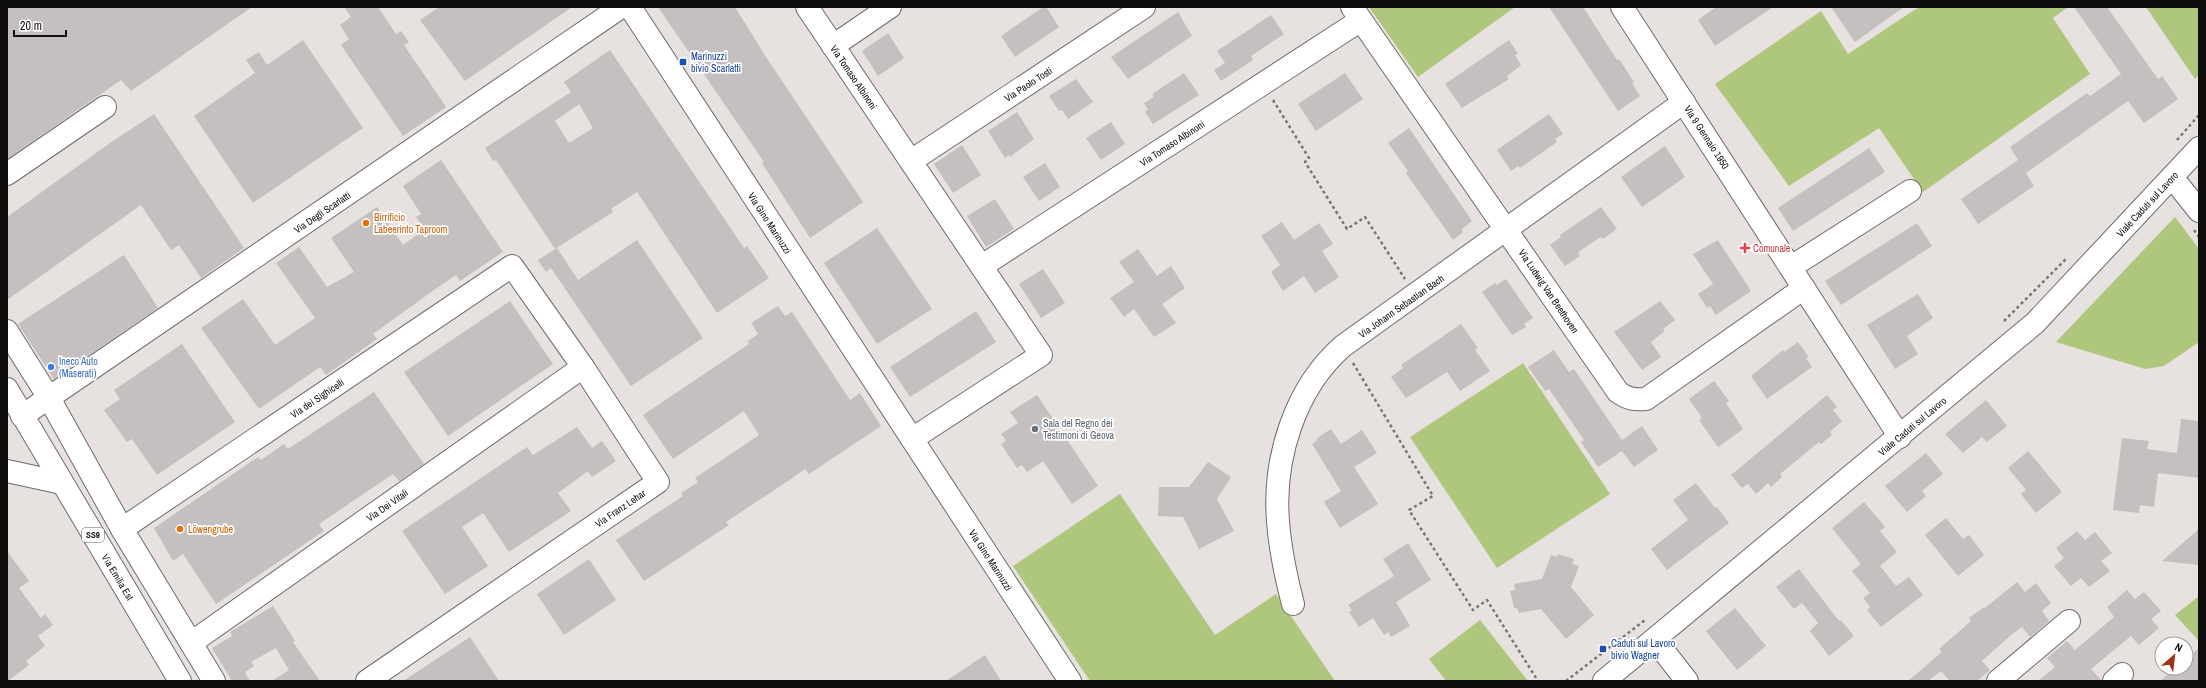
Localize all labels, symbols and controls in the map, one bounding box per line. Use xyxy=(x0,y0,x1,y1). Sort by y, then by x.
scale bar xyxy=(14,12,66,38)
text: 20 m xyxy=(20,18,42,34)
street label: Via Tomaso Albinoni xyxy=(827,43,880,112)
place label: Marinuzzi bivio Scarlatti xyxy=(691,50,741,75)
marker: Marinuzzi bivio Scarlatti xyxy=(678,57,688,67)
street label: Via Paolo Tosti xyxy=(1002,64,1055,105)
street label: Via 9 Gennaio 1950 xyxy=(1681,103,1732,172)
street label: Via Tomaso Albinoni xyxy=(1137,118,1207,169)
street label: Viale Caduti sul Lavoro xyxy=(2114,168,2181,240)
street label: Via Degli Scarlatti xyxy=(291,189,353,236)
street label: Via Gino Marinuzzi xyxy=(745,190,794,256)
place label: Birrificio Labeerinto Taproom xyxy=(374,211,448,236)
marker: Birrificio Labeerinto Taproom xyxy=(361,218,371,228)
place label: Comunale xyxy=(1753,242,1791,255)
marker: Comunale xyxy=(1740,243,1750,253)
street label: Via Ludwig Van Beethoven xyxy=(1516,247,1582,336)
street label: Via Johann Sebastian Bach xyxy=(1356,272,1447,341)
place label: Ineco Auto (Maserati) xyxy=(59,355,98,380)
marker: Ineco Auto (Maserati) xyxy=(46,362,56,372)
street label: Via dei Sighicelli xyxy=(288,376,347,421)
street label: Viale Caduti sul Lavoro xyxy=(1876,394,1949,459)
place label: Sala del Regno dei Testimoni di Geova xyxy=(1043,417,1115,442)
marker: Sala del Regno dei Testimoni di Geova xyxy=(1030,424,1040,434)
street label: Via Dei Vitali xyxy=(364,486,411,525)
street label: Via Franz Lehar xyxy=(592,486,648,530)
place label: Löwengrube xyxy=(188,523,234,536)
marker: Löwengrube xyxy=(175,524,185,534)
street label: Via Gino Marinuzzi xyxy=(966,527,1015,593)
road number: SS9 xyxy=(82,528,104,542)
street label: Via Emilia Est xyxy=(99,552,137,603)
north arrow xyxy=(2154,636,2194,676)
place label: Caduti sul Lavoro bivio Wagner xyxy=(1611,637,1676,662)
text: N xyxy=(2173,639,2185,655)
marker: Caduti sul Lavoro bivio Wagner xyxy=(1598,644,1608,654)

